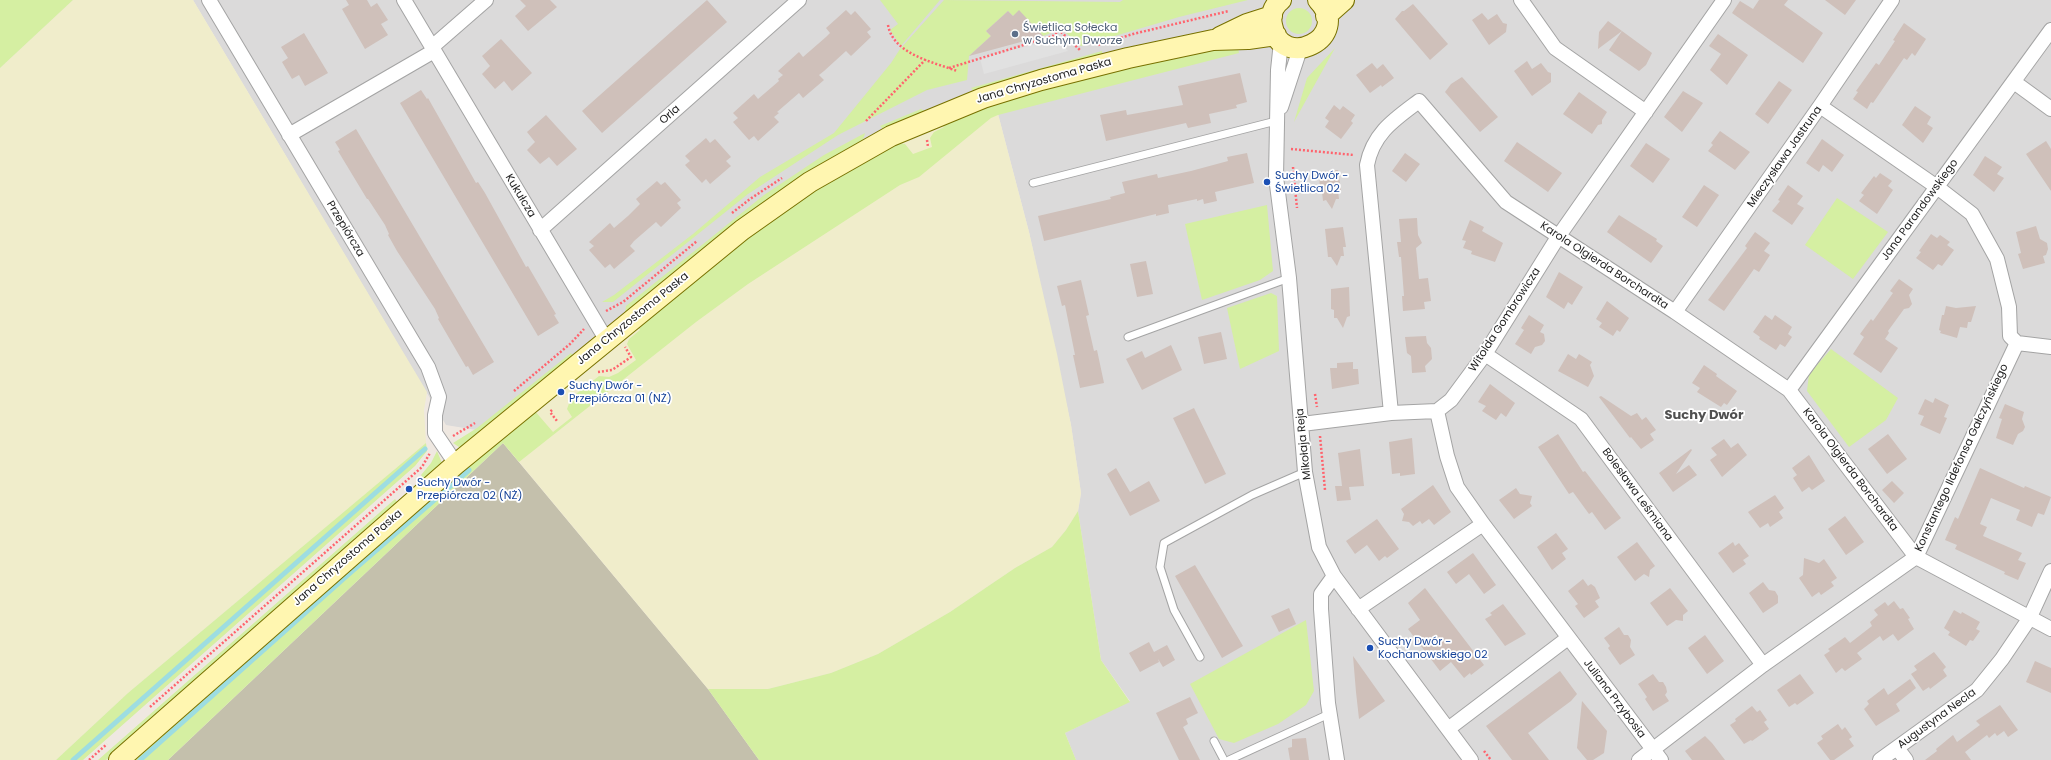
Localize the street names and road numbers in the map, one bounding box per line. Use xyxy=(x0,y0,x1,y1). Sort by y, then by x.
street label: Jana Chryzostoma Paska xyxy=(975,55,1113,107)
street label: Orla xyxy=(657,103,683,127)
street label: Mieczysława Jastruna xyxy=(1745,104,1825,210)
street label: Jana Parandowskiego xyxy=(1879,157,1961,263)
street label: Kukułcza xyxy=(502,172,538,220)
street label: Przepiórcza xyxy=(323,199,367,259)
street label: Karola Olgierda Borchardta xyxy=(1537,219,1671,313)
street label: Witolda Gombrowicza xyxy=(1466,266,1544,374)
street label: Jana Chryzostoma Paska xyxy=(575,270,691,368)
street label: Konstantego Ildefonsa Gałczyńskiego xyxy=(1913,362,2011,554)
street label: Karola Olgierda Borchardta xyxy=(1799,406,1901,534)
street label: Mikołaja Reja xyxy=(1294,408,1314,480)
street label: Bolesława Leśmiana xyxy=(1599,446,1675,544)
street label: Jana Chryzostoma Paska xyxy=(291,507,405,609)
street label: Juliana Przybosia xyxy=(1580,657,1648,741)
street label: Augustyna Necla xyxy=(1895,686,1979,752)

